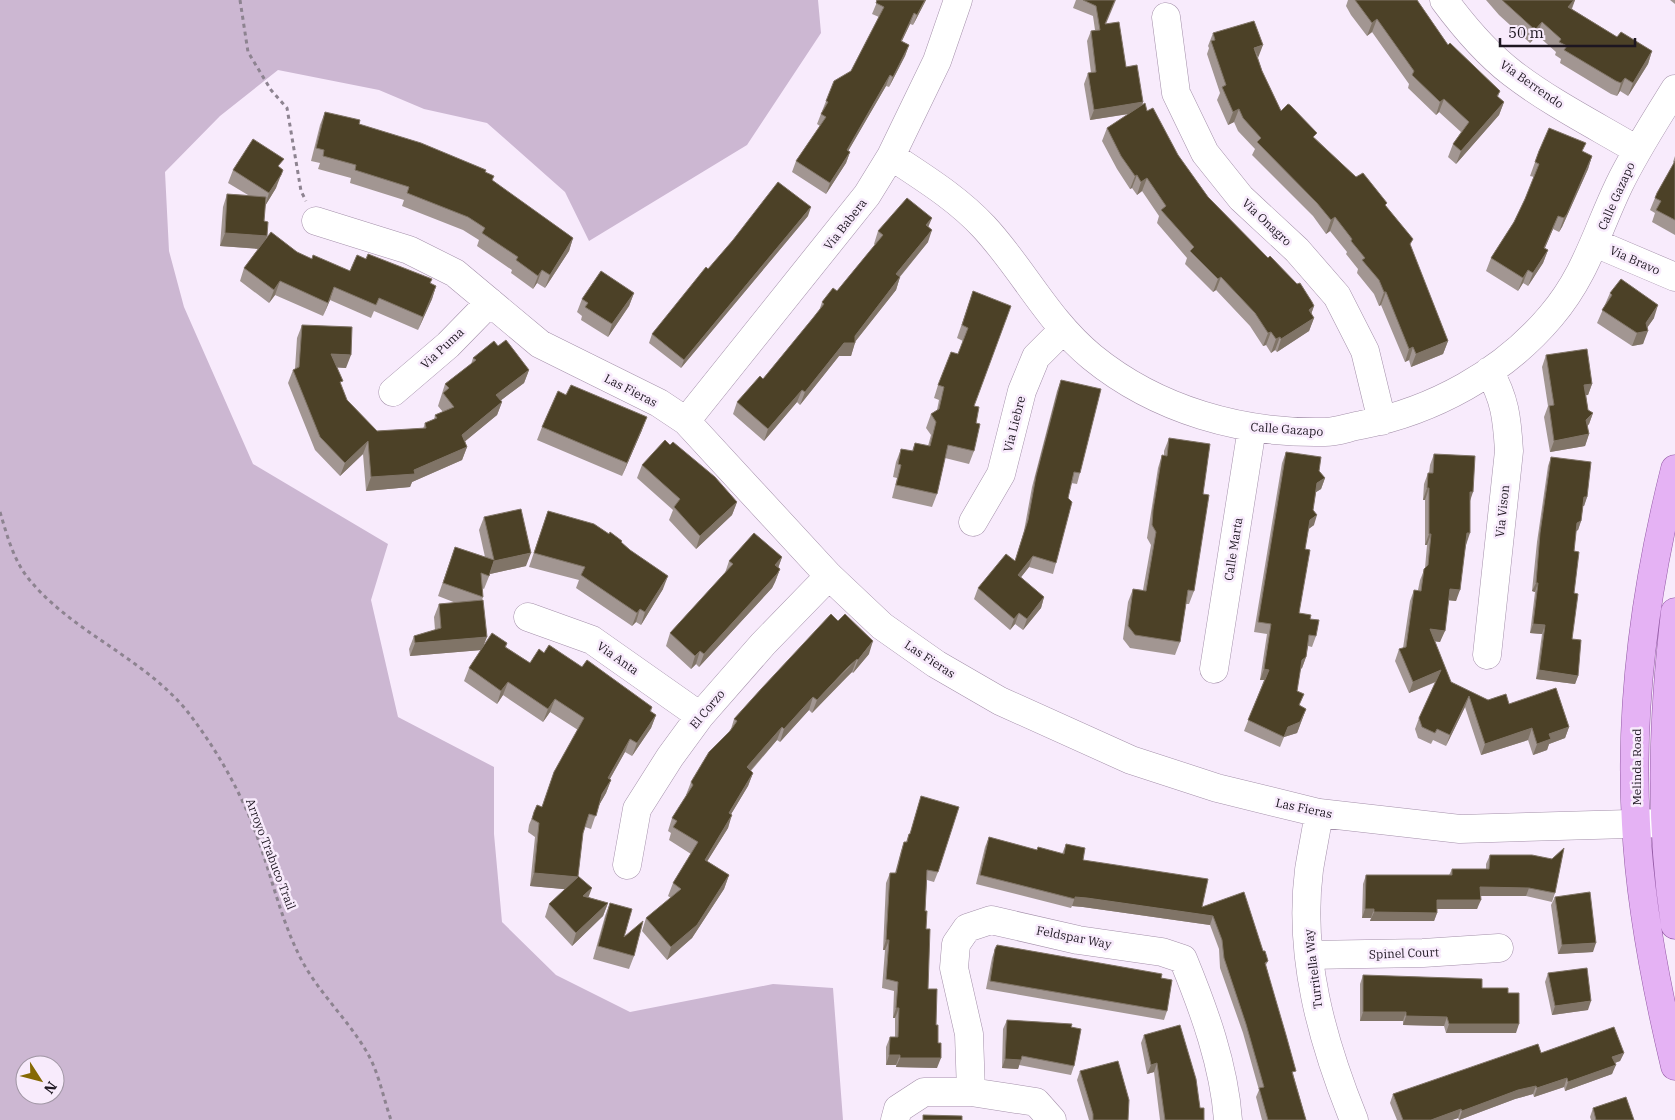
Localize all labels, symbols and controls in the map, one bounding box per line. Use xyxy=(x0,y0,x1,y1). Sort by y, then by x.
scale bar xyxy=(1500,15,1635,47)
text: 50 m xyxy=(1508,23,1544,42)
street label: Via Berrendo xyxy=(1497,57,1567,112)
street label: Calle Gazapo xyxy=(1594,159,1638,232)
street label: Via Babera xyxy=(820,195,870,253)
street label: Via Onagro xyxy=(1239,195,1295,249)
street label: Via Bravo xyxy=(1607,242,1663,278)
street label: Via Puma xyxy=(417,324,467,372)
street label: Las Fieras xyxy=(602,370,660,410)
street label: Via Liebre xyxy=(1000,394,1028,454)
street label: Calle Gazapo xyxy=(1250,419,1324,439)
street label: Via Vison xyxy=(1492,484,1512,538)
street label: Calle Marta xyxy=(1221,516,1245,582)
street label: Las Fieras xyxy=(902,637,958,681)
street label: Via Anta xyxy=(594,638,642,678)
street label: El Corzo xyxy=(686,686,728,732)
street label: Melinda Road xyxy=(1629,728,1644,806)
street label: Las Fieras xyxy=(1274,795,1334,821)
street label: Arroyo Trabuco Trail xyxy=(243,796,299,912)
street label: Feldspar Way xyxy=(1035,922,1113,952)
street label: Turritella Way xyxy=(1301,928,1325,1010)
street label: Spinel Court xyxy=(1369,944,1439,962)
north arrow xyxy=(15,1055,65,1105)
text: N xyxy=(40,1078,61,1097)

